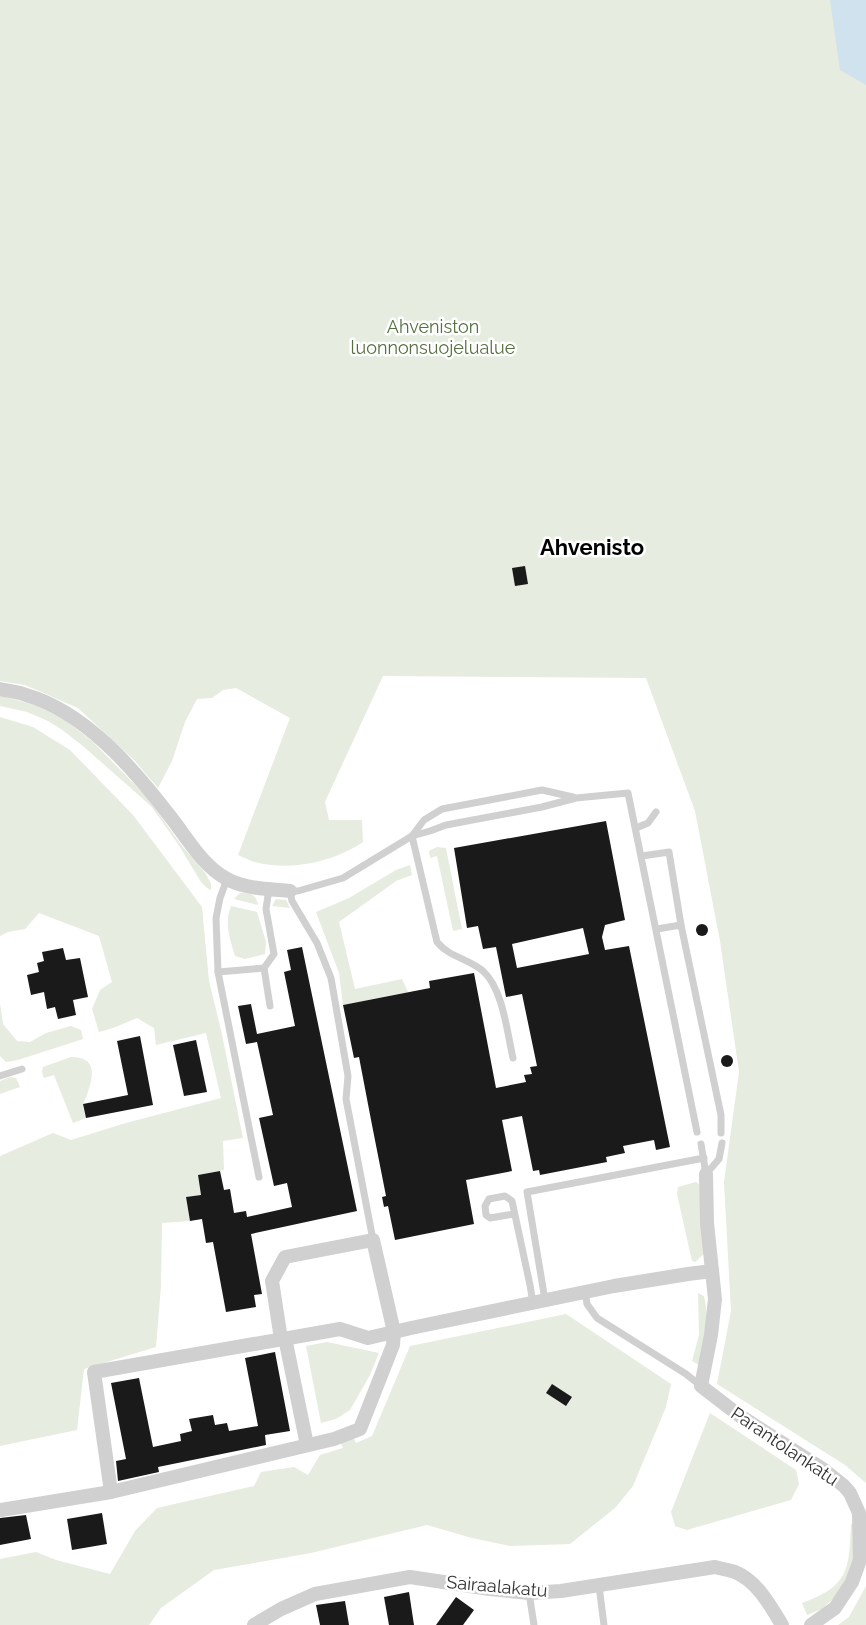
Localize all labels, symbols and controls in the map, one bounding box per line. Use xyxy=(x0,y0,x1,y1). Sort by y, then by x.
park label: Ahveniston luonnonsuojelualue xyxy=(351,316,516,358)
district label: Ahvenisto xyxy=(540,534,644,560)
street label: Parantolankatu xyxy=(727,1402,843,1490)
street label: Sairaalakatu xyxy=(446,1571,548,1601)

